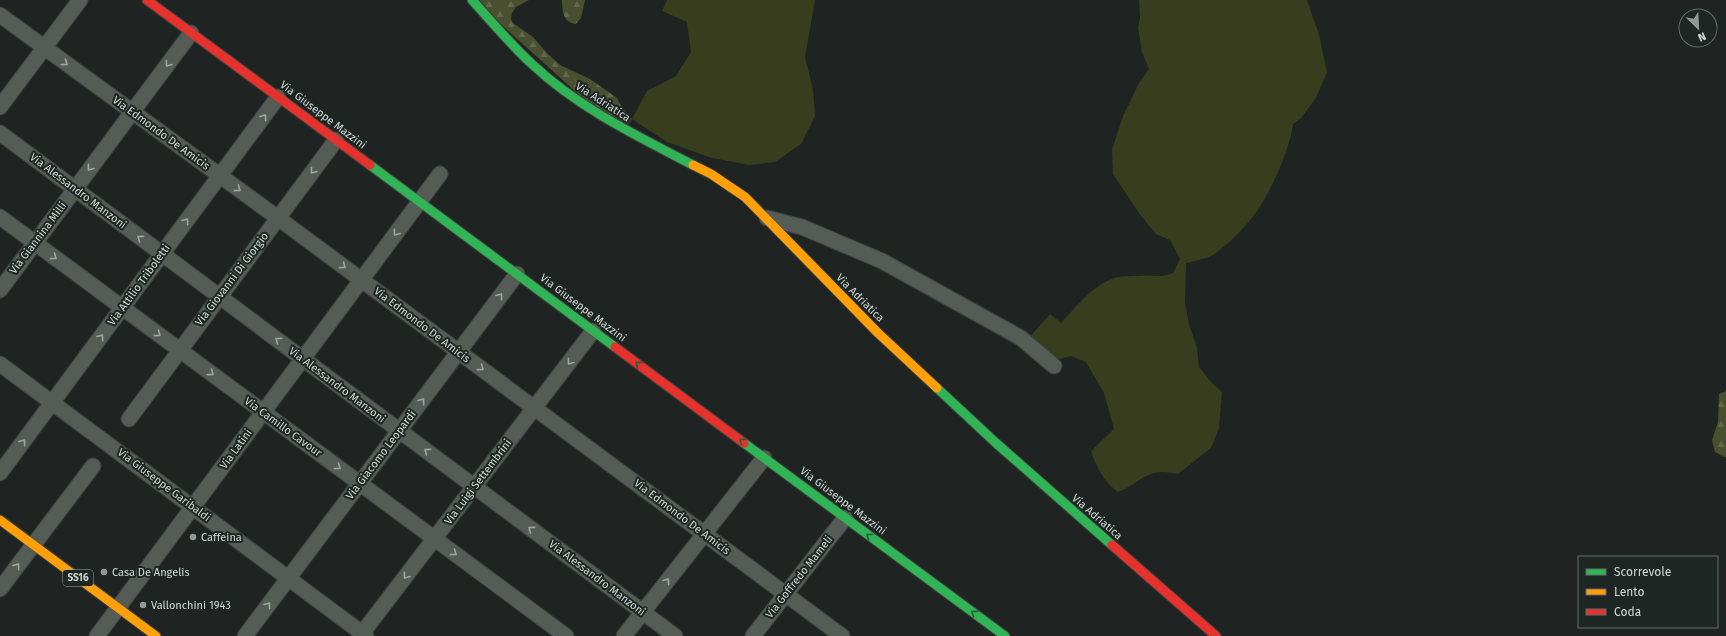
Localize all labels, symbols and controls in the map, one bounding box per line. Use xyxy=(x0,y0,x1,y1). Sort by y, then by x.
north arrow xyxy=(1678,8,1718,48)
text: N xyxy=(1696,29,1708,44)
one-way arrow xyxy=(61,58,68,65)
one-way arrow xyxy=(165,60,173,67)
street label: Via Giuseppe Mazzini xyxy=(277,78,369,152)
street label: Via Adriatica xyxy=(573,80,633,124)
street label: Via Edmondo De Amicis xyxy=(110,93,212,173)
one-way arrow xyxy=(259,114,266,121)
street label: Via Alessandro Manzoni xyxy=(27,150,129,232)
one-way arrow xyxy=(88,164,95,171)
one-way arrow xyxy=(311,167,318,174)
one-way arrow xyxy=(234,184,241,191)
street label: Via Giannina Milli xyxy=(7,199,69,277)
one-way arrow xyxy=(181,218,189,225)
one-way arrow xyxy=(393,228,400,235)
street label: Via Giovanni Di Giorgio xyxy=(193,230,271,328)
one-way arrow xyxy=(137,235,144,242)
street label: Via Attilio Triboletti xyxy=(105,242,173,328)
one-way arrow xyxy=(49,252,56,259)
one-way arrow xyxy=(339,261,346,268)
street label: Via Giuseppe Mazzini xyxy=(537,271,629,345)
street label: Via Adriatica xyxy=(833,271,887,325)
street label: Via Edmondo De Amicis xyxy=(371,285,473,365)
one-way arrow xyxy=(495,294,502,301)
one-way arrow xyxy=(154,330,161,337)
one-way arrow xyxy=(96,334,104,341)
one-way arrow xyxy=(275,337,282,345)
street label: Via Alessandro Manzoni xyxy=(286,344,388,426)
one-way arrow xyxy=(567,357,574,364)
one-way arrow xyxy=(635,362,642,369)
one-way arrow xyxy=(477,364,484,371)
one-way arrow xyxy=(207,368,214,376)
street label: Via Camillo Cavour xyxy=(242,394,325,460)
one-way arrow xyxy=(417,398,424,405)
street label: Via Giacomo Leopardi xyxy=(343,408,419,502)
street label: Via Latini xyxy=(217,427,255,471)
street label: Via Luigi Settembrini xyxy=(442,437,514,527)
one-way arrow xyxy=(19,439,26,446)
one-way arrow xyxy=(740,439,747,446)
street label: Via Giuseppe Garibaldi xyxy=(115,446,213,524)
one-way arrow xyxy=(425,449,432,456)
one-way arrow xyxy=(334,462,341,470)
street label: Via Giuseppe Mazzini xyxy=(797,464,889,538)
street label: Via Edmondo De Amicis xyxy=(631,477,733,557)
street label: Via Adriatica xyxy=(1069,492,1125,542)
one-way arrow xyxy=(529,527,536,534)
place label: Caffeina xyxy=(201,531,242,544)
marker: Caffeina xyxy=(188,532,198,542)
street label: Via Goffredo Mameli xyxy=(763,533,835,621)
one-way arrow xyxy=(867,533,874,540)
street label: Via Alessandro Manzoni xyxy=(546,537,648,619)
one-way arrow xyxy=(449,548,456,555)
legend xyxy=(1578,556,1718,628)
one-way arrow xyxy=(12,564,19,571)
text: Scorrevole xyxy=(1614,565,1671,579)
place label: Casa De Angelis xyxy=(112,566,190,579)
marker: Casa De Angelis xyxy=(99,567,109,577)
road number: SS16 xyxy=(63,570,93,586)
one-way arrow xyxy=(403,572,410,579)
one-way arrow xyxy=(662,579,669,586)
text: Lento xyxy=(1614,585,1644,599)
place label: Vallonchini 1943 xyxy=(151,599,231,612)
marker: Vallonchini 1943 xyxy=(138,600,148,610)
one-way arrow xyxy=(263,602,271,609)
text: Coda xyxy=(1614,605,1641,619)
one-way arrow xyxy=(971,611,978,618)

